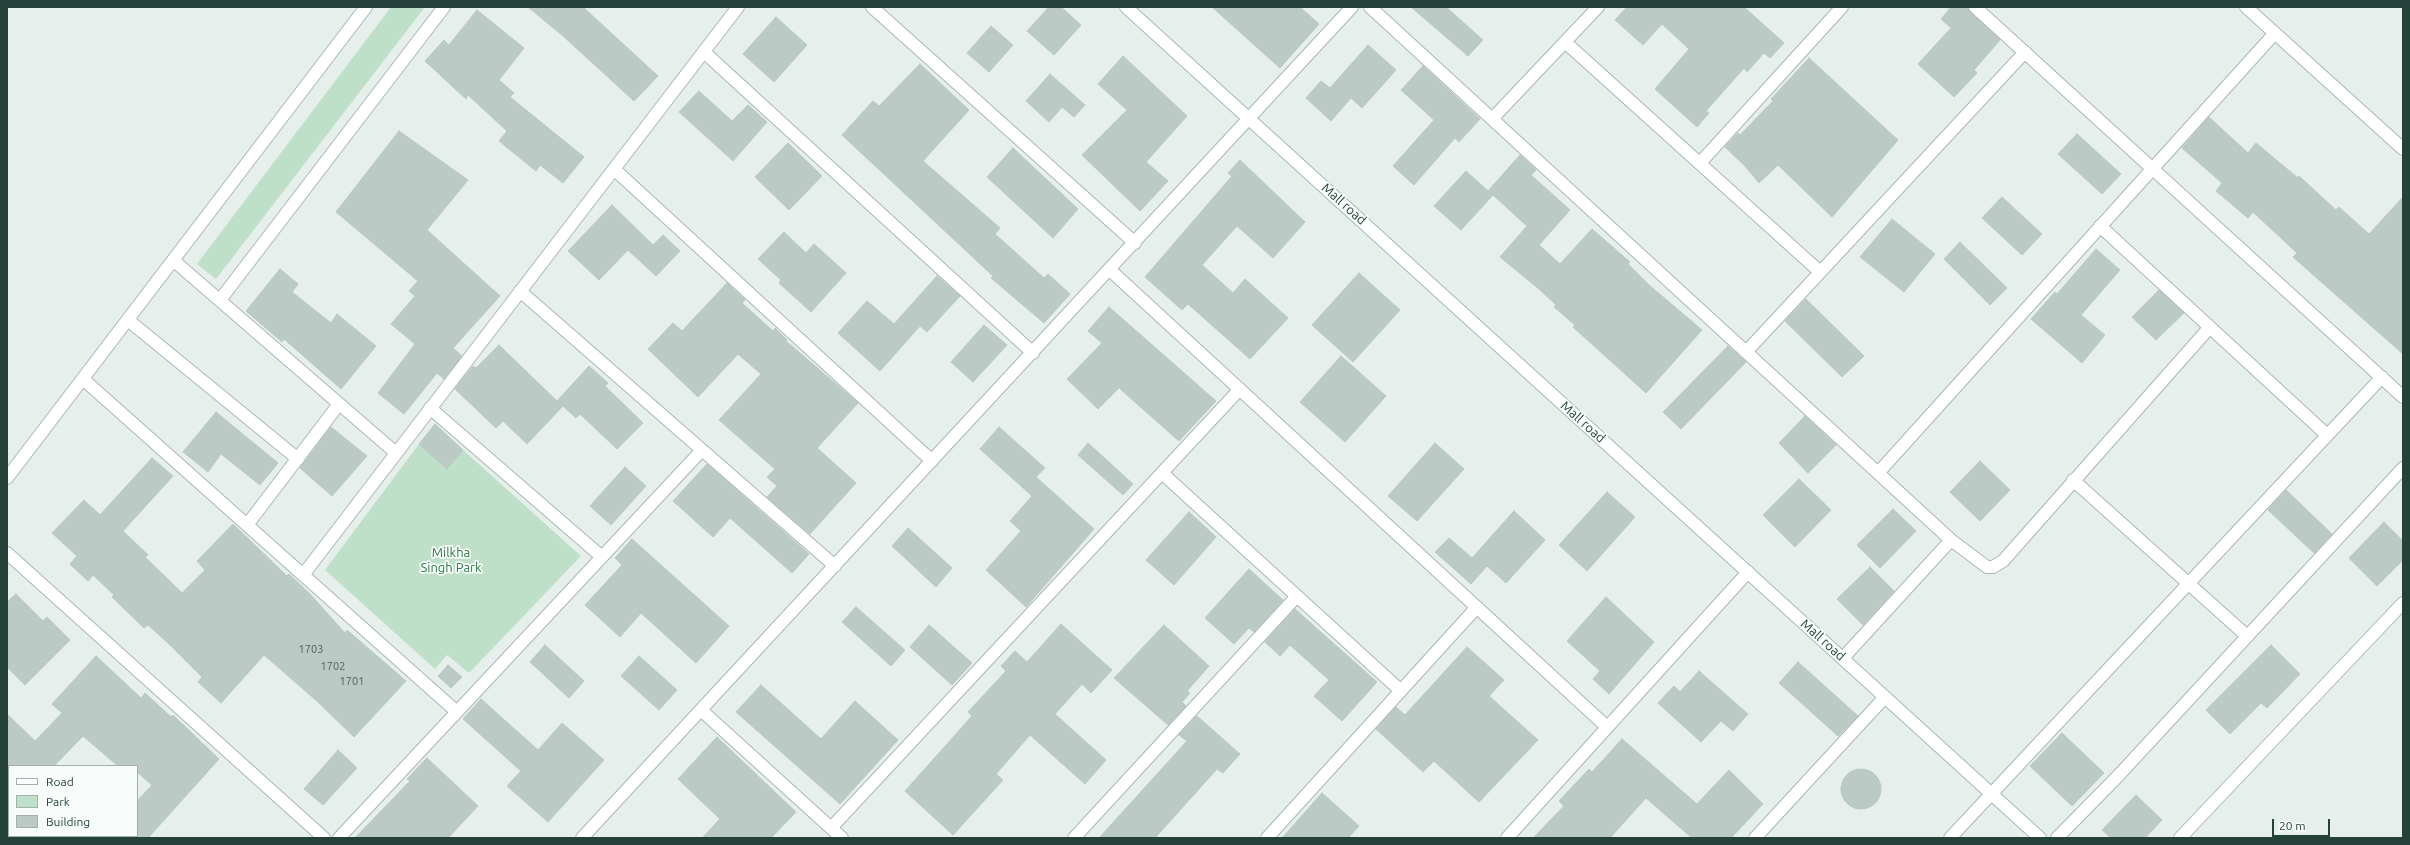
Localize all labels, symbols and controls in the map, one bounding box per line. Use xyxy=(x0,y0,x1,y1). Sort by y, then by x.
street label: Mall road xyxy=(1319,180,1369,228)
street label: Mall road xyxy=(1558,398,1608,446)
park label: Milkha Singh Park xyxy=(420,545,482,576)
street label: Mall road xyxy=(1798,616,1848,664)
house number: 1703 xyxy=(299,642,323,656)
house number: 1702 xyxy=(321,659,345,673)
house number: 1701 xyxy=(340,674,364,688)
legend xyxy=(8,765,138,837)
text: Road xyxy=(46,775,74,788)
text: Park xyxy=(46,795,70,808)
scale bar xyxy=(2274,811,2332,837)
text: Building xyxy=(46,815,90,828)
text: 20 m xyxy=(2279,819,2306,832)

